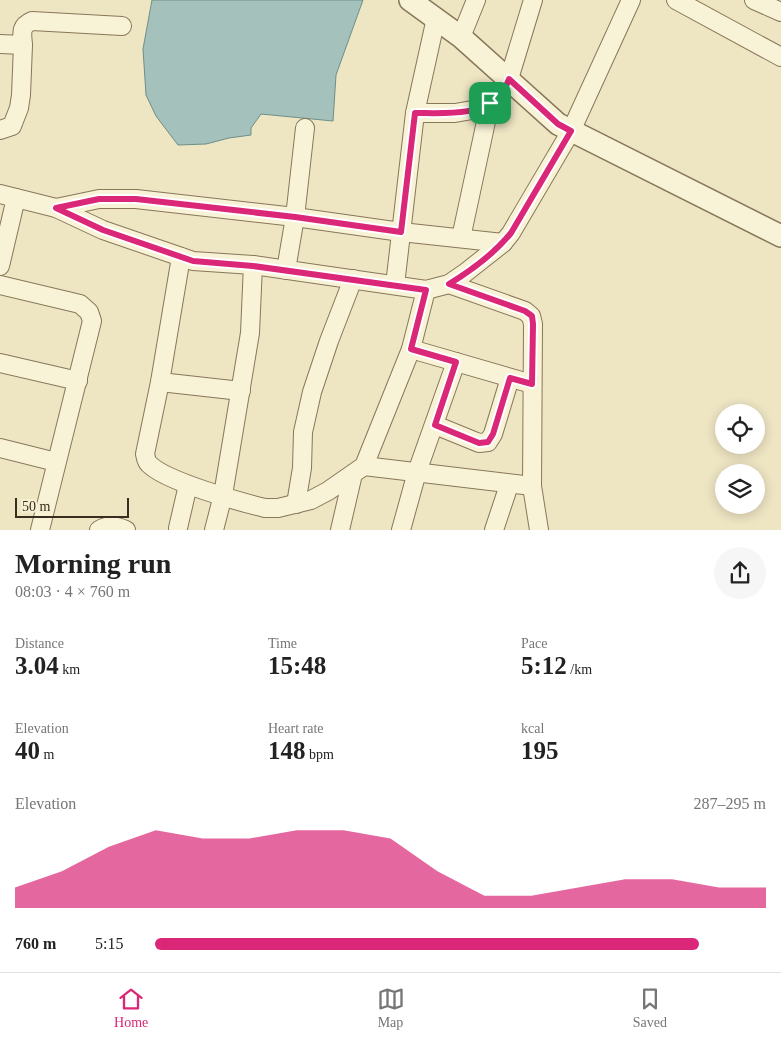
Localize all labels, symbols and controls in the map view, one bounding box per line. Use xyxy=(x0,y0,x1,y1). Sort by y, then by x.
pin xyxy=(469,82,511,124)
icon: arrive xyxy=(476,89,504,117)
map controls xyxy=(715,404,765,514)
button: locate xyxy=(715,404,765,454)
button: layers xyxy=(715,464,765,514)
scale bar xyxy=(15,494,129,518)
text: 50 m xyxy=(22,499,50,514)
button: share xyxy=(714,547,766,599)
text: Morning run xyxy=(15,548,171,579)
text: 08:03 · 4 × 760 m xyxy=(15,583,130,600)
text: Distance xyxy=(15,636,64,651)
text: Time xyxy=(268,636,297,651)
text: Pace xyxy=(521,636,547,651)
text: 3.04 xyxy=(15,652,59,679)
text: 15:48 xyxy=(268,652,326,679)
text: 5:12 xyxy=(521,652,567,679)
text: km xyxy=(59,662,80,677)
text: /km xyxy=(567,662,592,677)
text: Elevation xyxy=(15,721,69,736)
text: Heart rate xyxy=(268,721,324,736)
text: kcal xyxy=(521,721,544,736)
text: 40 xyxy=(15,737,40,764)
text: 148 xyxy=(268,737,306,764)
text: 195 xyxy=(521,737,559,764)
text: m xyxy=(40,747,54,762)
text: bpm xyxy=(306,747,334,762)
text: Elevation xyxy=(15,795,76,812)
text: 287–295 m xyxy=(694,795,766,812)
text: 760 m xyxy=(15,935,56,952)
text: 5:15 xyxy=(95,935,123,952)
tab: Home xyxy=(114,985,148,1031)
tab: Map xyxy=(377,985,405,1031)
tab: Saved xyxy=(633,985,667,1031)

